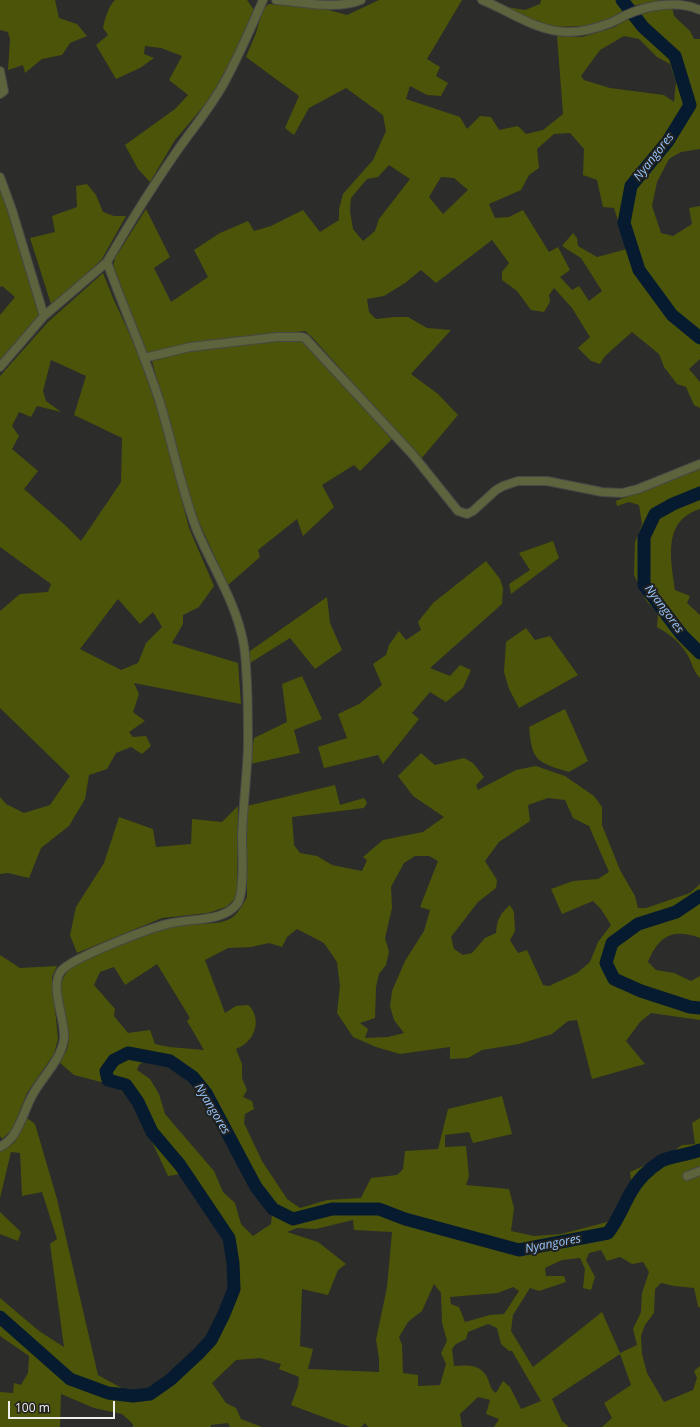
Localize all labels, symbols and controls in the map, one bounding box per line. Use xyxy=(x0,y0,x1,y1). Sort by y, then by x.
water label: Nyangores xyxy=(631,130,677,184)
water label: Nyangores xyxy=(642,582,686,636)
water label: Nyangores xyxy=(191,1081,233,1137)
water label: Nyangores xyxy=(524,1232,582,1256)
scale bar xyxy=(10,1393,117,1419)
text: 100 m xyxy=(15,1399,50,1416)

